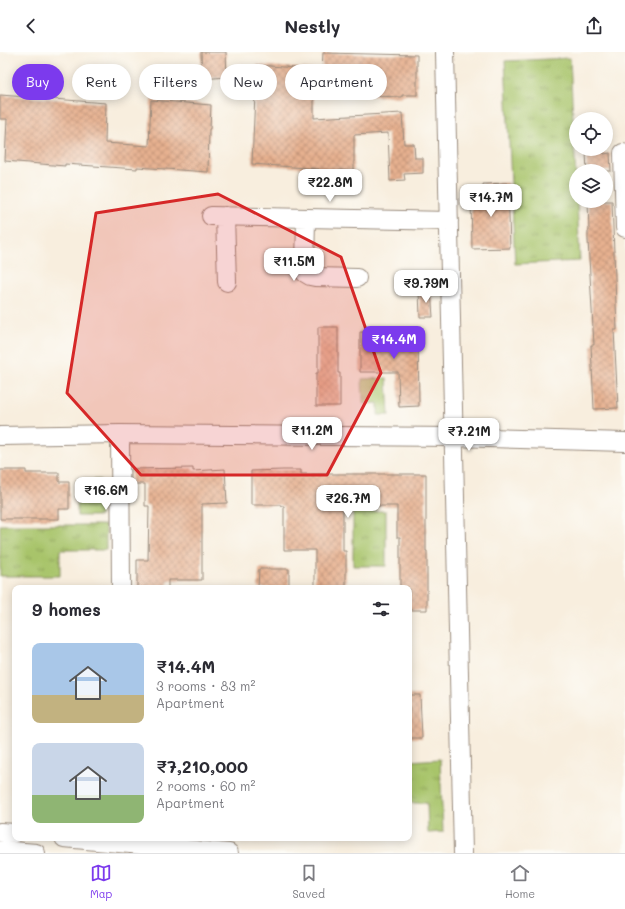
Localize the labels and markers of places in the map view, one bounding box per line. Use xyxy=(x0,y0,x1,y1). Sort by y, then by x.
pin: ₹22.8M xyxy=(297,169,363,203)
pin: ₹14.7M xyxy=(458,184,524,218)
pin: ₹11.5M xyxy=(261,248,327,282)
pin: ₹9.79M xyxy=(393,270,459,304)
pin: ₹14.4M xyxy=(361,326,427,360)
pin: ₹11.2M xyxy=(279,417,345,451)
pin: ₹7.21M xyxy=(436,418,502,452)
pin: ₹16.6M xyxy=(73,477,139,511)
pin: ₹26.7M xyxy=(315,485,381,519)

